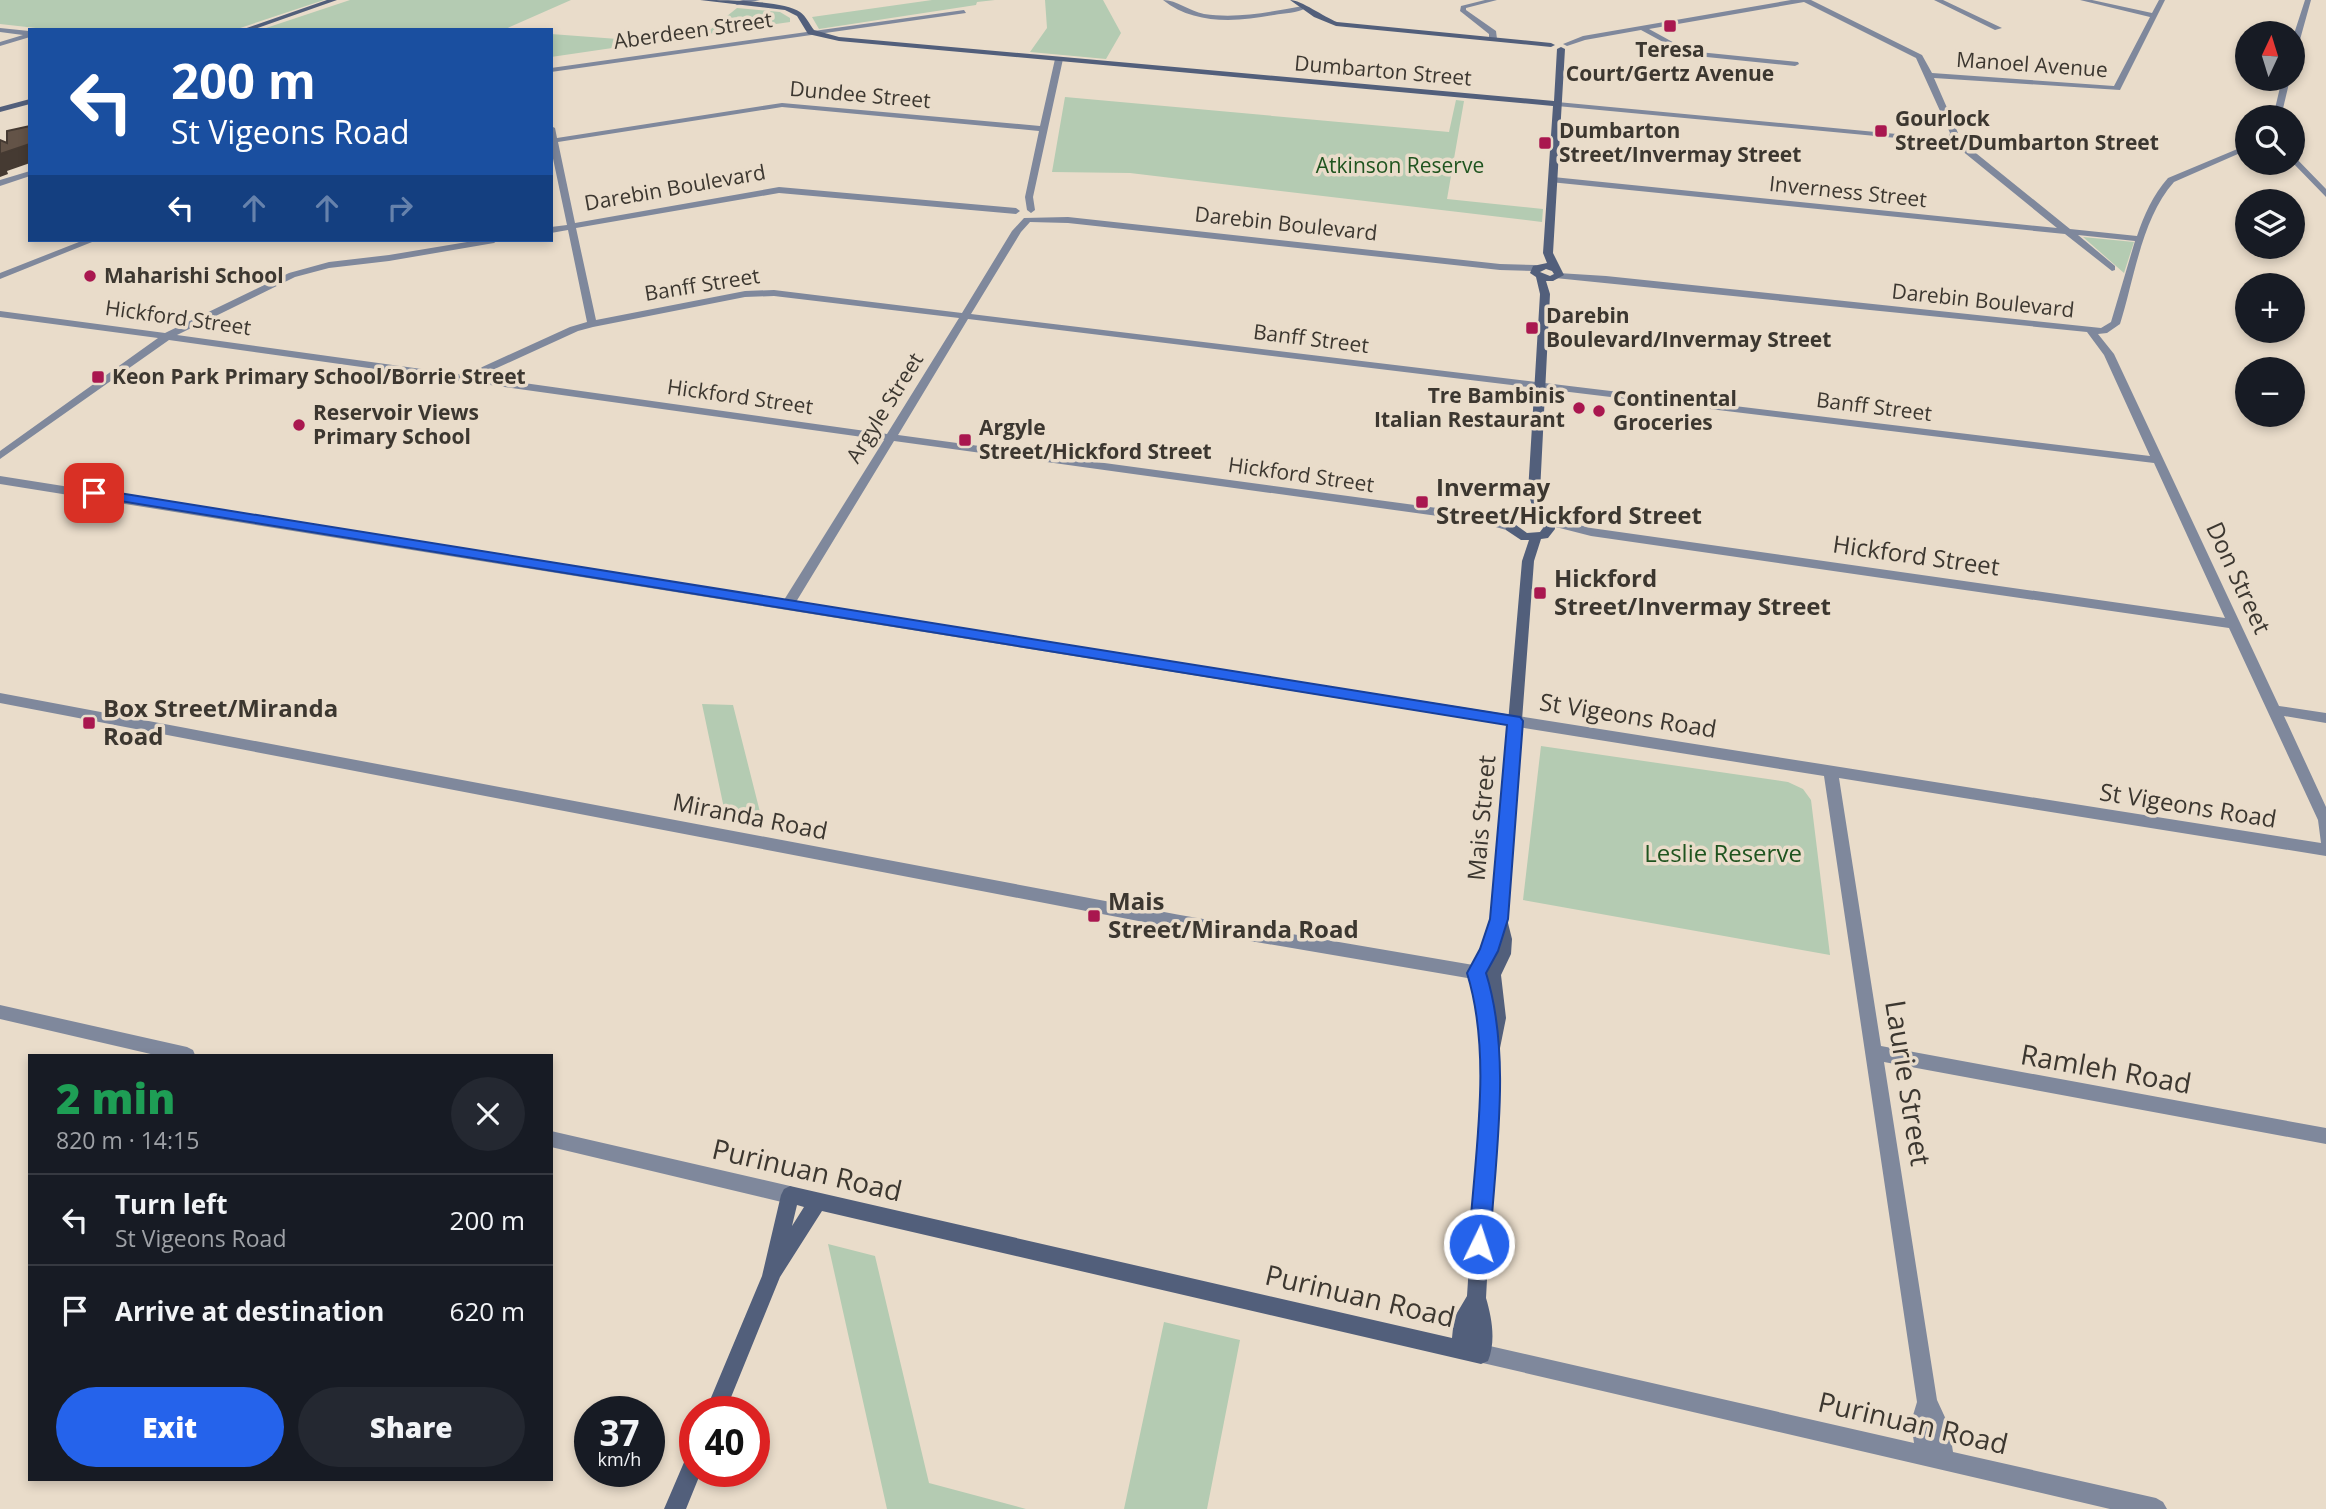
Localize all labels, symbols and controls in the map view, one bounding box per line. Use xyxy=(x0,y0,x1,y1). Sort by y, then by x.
street label: Aberdeen Street xyxy=(612,5,774,55)
marker: Teresa Court/Gertz Avenue xyxy=(1662,18,1678,34)
north arrow xyxy=(2235,21,2305,91)
map controls xyxy=(2235,21,2305,427)
place label: Teresa Court/Gertz Avenue xyxy=(1566,35,1774,87)
street label: Manoel Avenue xyxy=(1955,45,2109,83)
text: 200 m xyxy=(171,47,316,113)
street label: Dumbarton Street xyxy=(1293,48,1473,92)
icon: left xyxy=(56,56,147,147)
street label: Dundee Street xyxy=(788,74,932,114)
place label: Gourlock Street/Dumbarton Street xyxy=(1895,104,2159,156)
button: search xyxy=(2235,105,2305,175)
text: St Vigeons Road xyxy=(171,110,410,153)
place label: Dumbarton Street/Invermay Street xyxy=(1559,116,1801,168)
marker: Gourlock Street/Dumbarton Street xyxy=(1873,123,1889,139)
marker: Dumbarton Street/Invermay Street xyxy=(1537,135,1553,151)
park label: Atkinson Reserve xyxy=(1316,151,1484,179)
street label: Darebin Boulevard xyxy=(582,157,768,217)
street label: Inverness Street xyxy=(1768,169,1928,213)
icon: left xyxy=(162,189,200,227)
icon: ahead xyxy=(235,189,273,227)
icon: ahead xyxy=(308,189,346,227)
icon: right xyxy=(381,189,419,227)
button: layers xyxy=(2235,189,2305,259)
street label: Darebin Boulevard xyxy=(1193,199,1379,247)
place label: Maharishi School xyxy=(104,261,284,289)
street label: Banff Street xyxy=(642,261,761,307)
marker: Maharishi School xyxy=(82,268,98,284)
button: + xyxy=(2235,273,2305,343)
street label: Darebin Boulevard xyxy=(1890,276,2076,324)
street label: Hickford Street xyxy=(103,293,253,341)
place label: Darebin Boulevard/Invermay Street xyxy=(1546,301,1831,353)
street label: Banff Street xyxy=(1252,317,1371,359)
marker: Darebin Boulevard/Invermay Street xyxy=(1524,320,1540,336)
street label: Argyle Street xyxy=(839,347,929,468)
button: − xyxy=(2235,357,2305,427)
place label: Keon Park Primary School/Borrie Street xyxy=(112,362,526,390)
marker: Keon Park Primary School/Borrie Street xyxy=(90,369,106,385)
street label: Hickford Street xyxy=(665,372,815,420)
place label: Tre Bambinis Italian Restaurant xyxy=(1374,381,1565,433)
place label: Continental Groceries xyxy=(1613,384,1737,436)
street label: Banff Street xyxy=(1815,385,1934,427)
place label: Reservoir Views Primary School xyxy=(313,398,479,450)
marker: Tre Bambinis Italian Restaurant xyxy=(1571,400,1587,416)
marker: Continental Groceries xyxy=(1591,403,1607,419)
place label: Argyle Street/Hickford Street xyxy=(979,413,1212,465)
marker: Reservoir Views Primary School xyxy=(291,417,307,433)
marker: Argyle Street/Hickford Street xyxy=(957,432,973,448)
street label: Hickford Street xyxy=(1226,450,1376,498)
pin xyxy=(64,463,124,523)
place label: Invermay Street/Hickford Street xyxy=(1436,470,1702,531)
icon: arrive xyxy=(75,474,113,512)
marker: Invermay Street/Hickford Street xyxy=(1414,494,1430,510)
street label: Don Street xyxy=(2199,516,2280,639)
street label: Hickford Street xyxy=(1831,526,2002,583)
place label: Hickford Street/Invermay Street xyxy=(1554,561,1831,622)
marker: Hickford Street/Invermay Street xyxy=(1532,585,1548,601)
street label: St Vigeons Road xyxy=(1537,684,1719,745)
place label: Box Street/Miranda Road xyxy=(103,691,338,752)
marker: Box Street/Miranda Road xyxy=(81,715,97,731)
street label: Mais Street xyxy=(1459,754,1502,882)
street label: St Vigeons Road xyxy=(2097,774,2279,835)
street label: Miranda Road xyxy=(670,784,831,847)
park label: Leslie Reserve xyxy=(1644,836,1802,869)
place label: Mais Street/Miranda Road xyxy=(1108,884,1359,945)
marker: Mais Street/Miranda Road xyxy=(1086,908,1102,924)
street label: Laurie Street xyxy=(1877,997,1941,1168)
street label: Ramleh Road xyxy=(2018,1034,2195,1102)
text: 2 min xyxy=(56,1069,175,1126)
button: close xyxy=(451,1077,525,1151)
text: 820 m · 14:15 xyxy=(56,1124,199,1156)
street label: Purinuan Road xyxy=(709,1129,906,1209)
text: Turn left xyxy=(115,1186,227,1222)
icon: left xyxy=(56,1201,94,1239)
text: 200 m xyxy=(450,1202,525,1238)
position arrow xyxy=(1442,1207,1516,1281)
text: St Vigeons Road xyxy=(115,1222,286,1254)
street label: Purinuan Road xyxy=(1262,1255,1459,1335)
icon: arrive xyxy=(56,1292,94,1330)
text: Arrive at destination xyxy=(115,1293,384,1329)
text: 620 m xyxy=(450,1293,525,1329)
street label: Purinuan Road xyxy=(1815,1382,2012,1462)
button: Exit xyxy=(56,1387,284,1467)
button: Share xyxy=(298,1387,525,1467)
speed limit sign: 40 xyxy=(679,1396,770,1487)
text: 37 xyxy=(599,1409,640,1456)
text: km/h xyxy=(598,1447,641,1471)

